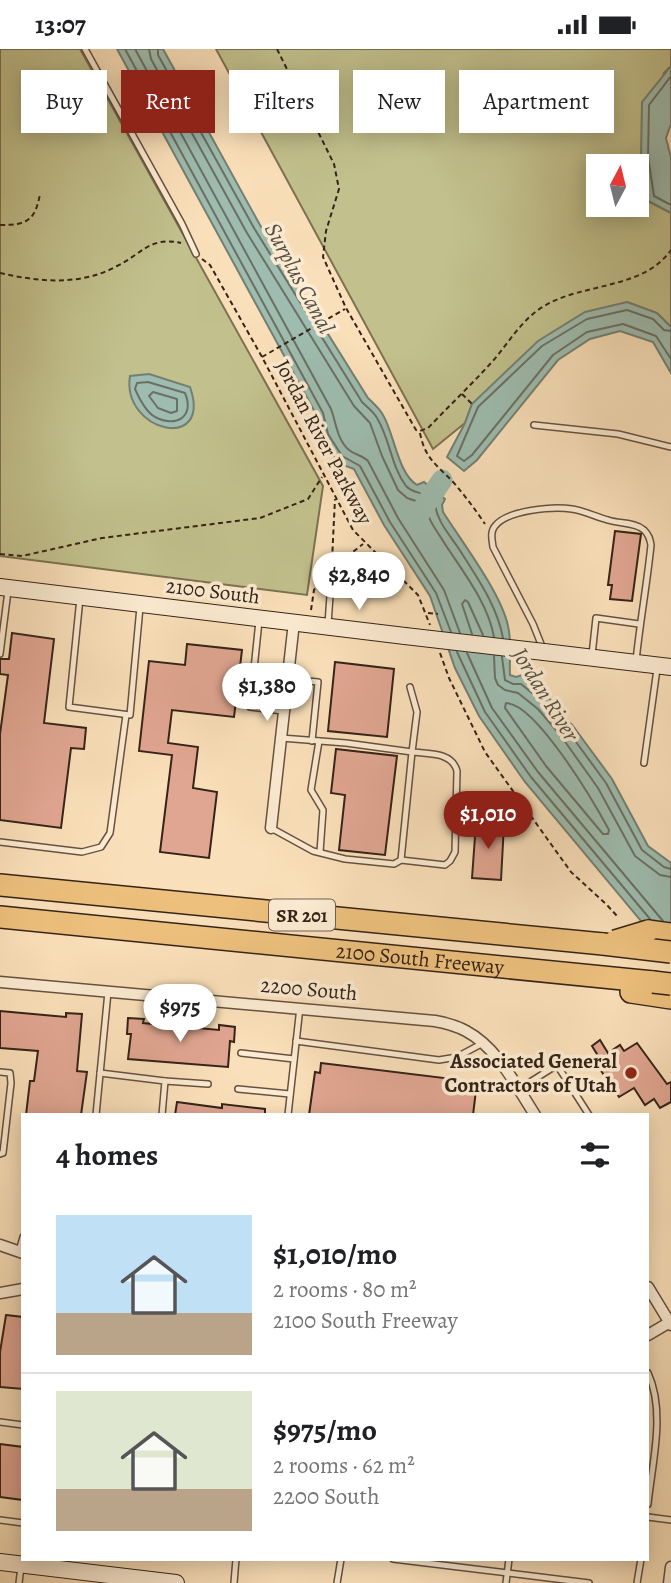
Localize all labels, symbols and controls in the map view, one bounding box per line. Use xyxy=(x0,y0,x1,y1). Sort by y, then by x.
text: 13:07 xyxy=(35,7,86,42)
chip: Buy xyxy=(21,70,107,133)
chip: Rent xyxy=(121,70,215,133)
chip: Filters xyxy=(229,70,339,133)
chip: New xyxy=(353,70,445,133)
chip: Apartment xyxy=(459,70,614,133)
north arrow xyxy=(586,154,649,217)
map controls xyxy=(586,154,649,217)
water label: Surplus Canal xyxy=(257,217,342,340)
street label: Jordan River Parkway xyxy=(269,355,380,530)
pin: $2,840 xyxy=(302,553,416,612)
text: $2,840 xyxy=(328,559,390,590)
street label: 2100 South xyxy=(164,571,262,611)
water label: Jordan River xyxy=(504,641,587,748)
pin: $1,380 xyxy=(210,663,324,723)
text: $1,380 xyxy=(238,670,296,701)
pin: $1,010 xyxy=(431,791,545,851)
text: $1,010 xyxy=(460,798,516,829)
road number: SR 201 xyxy=(269,899,335,930)
street label: 2100 South Freeway xyxy=(334,937,506,981)
street label: 2200 South xyxy=(259,971,359,1007)
pin: $975 xyxy=(139,985,221,1044)
text: $975 xyxy=(159,991,201,1022)
place label: Associated General Contractors of Utah xyxy=(445,1047,617,1099)
marker: Associated General Contractors of Utah xyxy=(623,1065,639,1081)
text: 4 homes xyxy=(56,1135,158,1175)
icon: filters xyxy=(576,1136,614,1174)
text: $1,010/mo xyxy=(273,1234,397,1274)
icon: home xyxy=(112,1243,196,1327)
text: 2 rooms · 80 m² xyxy=(273,1274,417,1305)
text: 2100 South Freeway xyxy=(273,1305,458,1336)
text: $975/mo xyxy=(273,1410,377,1450)
icon: home xyxy=(112,1419,196,1503)
text: 2 rooms · 62 m² xyxy=(273,1450,415,1481)
text: 2200 South xyxy=(273,1481,379,1512)

